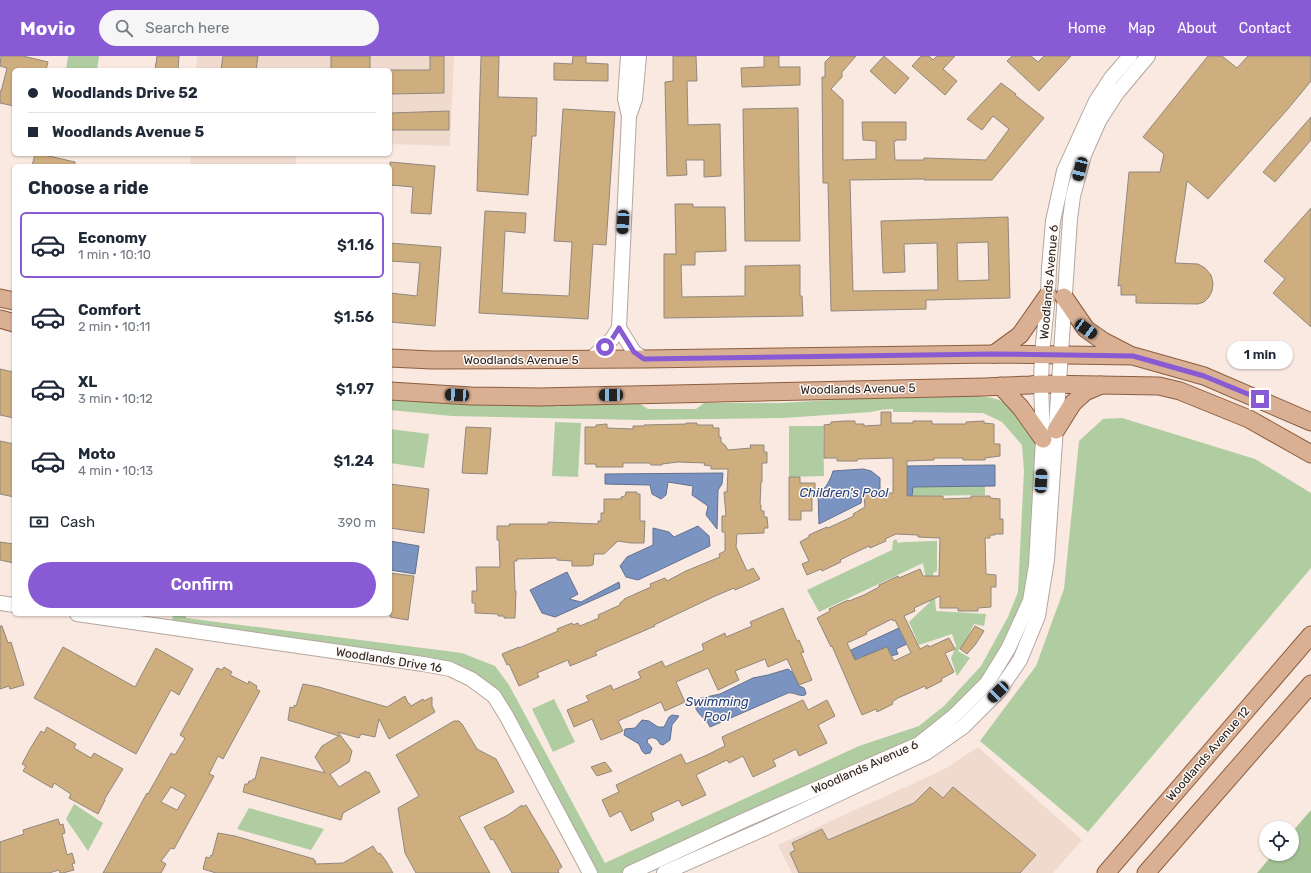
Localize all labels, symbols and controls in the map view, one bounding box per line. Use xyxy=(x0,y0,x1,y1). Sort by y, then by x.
search box xyxy=(99,10,379,46)
text: Movio xyxy=(20,17,75,40)
icon: search xyxy=(113,17,135,39)
text: Search here xyxy=(145,19,229,37)
text: Home xyxy=(1068,20,1106,37)
text: Map xyxy=(1128,20,1155,37)
text: About xyxy=(1177,20,1217,37)
text: Contact xyxy=(1239,20,1291,37)
text: Woodlands Drive 52 xyxy=(52,84,198,102)
text: Woodlands Avenue 5 xyxy=(52,123,204,141)
car xyxy=(1071,156,1089,182)
text: Choose a ride xyxy=(28,177,149,199)
car xyxy=(616,210,630,234)
street label: Woodlands Avenue 6 xyxy=(1037,224,1061,340)
icon: car xyxy=(30,227,66,263)
text: Economy xyxy=(78,229,147,247)
text: $1.16 xyxy=(337,236,374,254)
text: 1 min · 10:10 xyxy=(78,247,151,262)
icon: car xyxy=(30,299,66,335)
text: Comfort xyxy=(78,301,141,319)
text: $1.56 xyxy=(334,308,374,326)
car xyxy=(1073,317,1099,341)
text: 2 min · 10:11 xyxy=(78,319,150,334)
route start xyxy=(596,338,614,356)
callout: 1 min xyxy=(1227,341,1293,369)
text: 1 min xyxy=(1244,347,1276,362)
street label: Woodlands Avenue 5 xyxy=(463,353,579,367)
icon: car xyxy=(30,371,66,407)
text: XL xyxy=(78,373,97,391)
text: $1.97 xyxy=(336,380,374,398)
street label: Woodlands Avenue 5 xyxy=(800,381,916,397)
car xyxy=(445,388,469,402)
car xyxy=(599,389,623,401)
route end xyxy=(1251,390,1269,408)
text: 3 min · 10:12 xyxy=(78,391,153,406)
icon: car xyxy=(30,443,66,479)
text: Moto xyxy=(78,445,116,463)
text: $1.24 xyxy=(333,452,374,470)
text: 4 min · 10:13 xyxy=(78,463,153,478)
car xyxy=(1034,469,1048,493)
water label: Children's Pool xyxy=(799,485,889,500)
icon: cash xyxy=(28,511,50,533)
text: Cash xyxy=(60,513,95,531)
text: 390 m xyxy=(337,515,376,530)
button: Confirm xyxy=(28,562,376,608)
street label: Woodlands Drive 16 xyxy=(335,645,443,675)
car xyxy=(985,679,1011,705)
water label: Swimming Pool xyxy=(685,694,749,724)
street label: Woodlands Avenue 12 xyxy=(1163,704,1253,804)
street label: Woodlands Avenue 6 xyxy=(810,737,920,797)
map controls xyxy=(1259,821,1299,861)
button: locate xyxy=(1259,821,1299,861)

